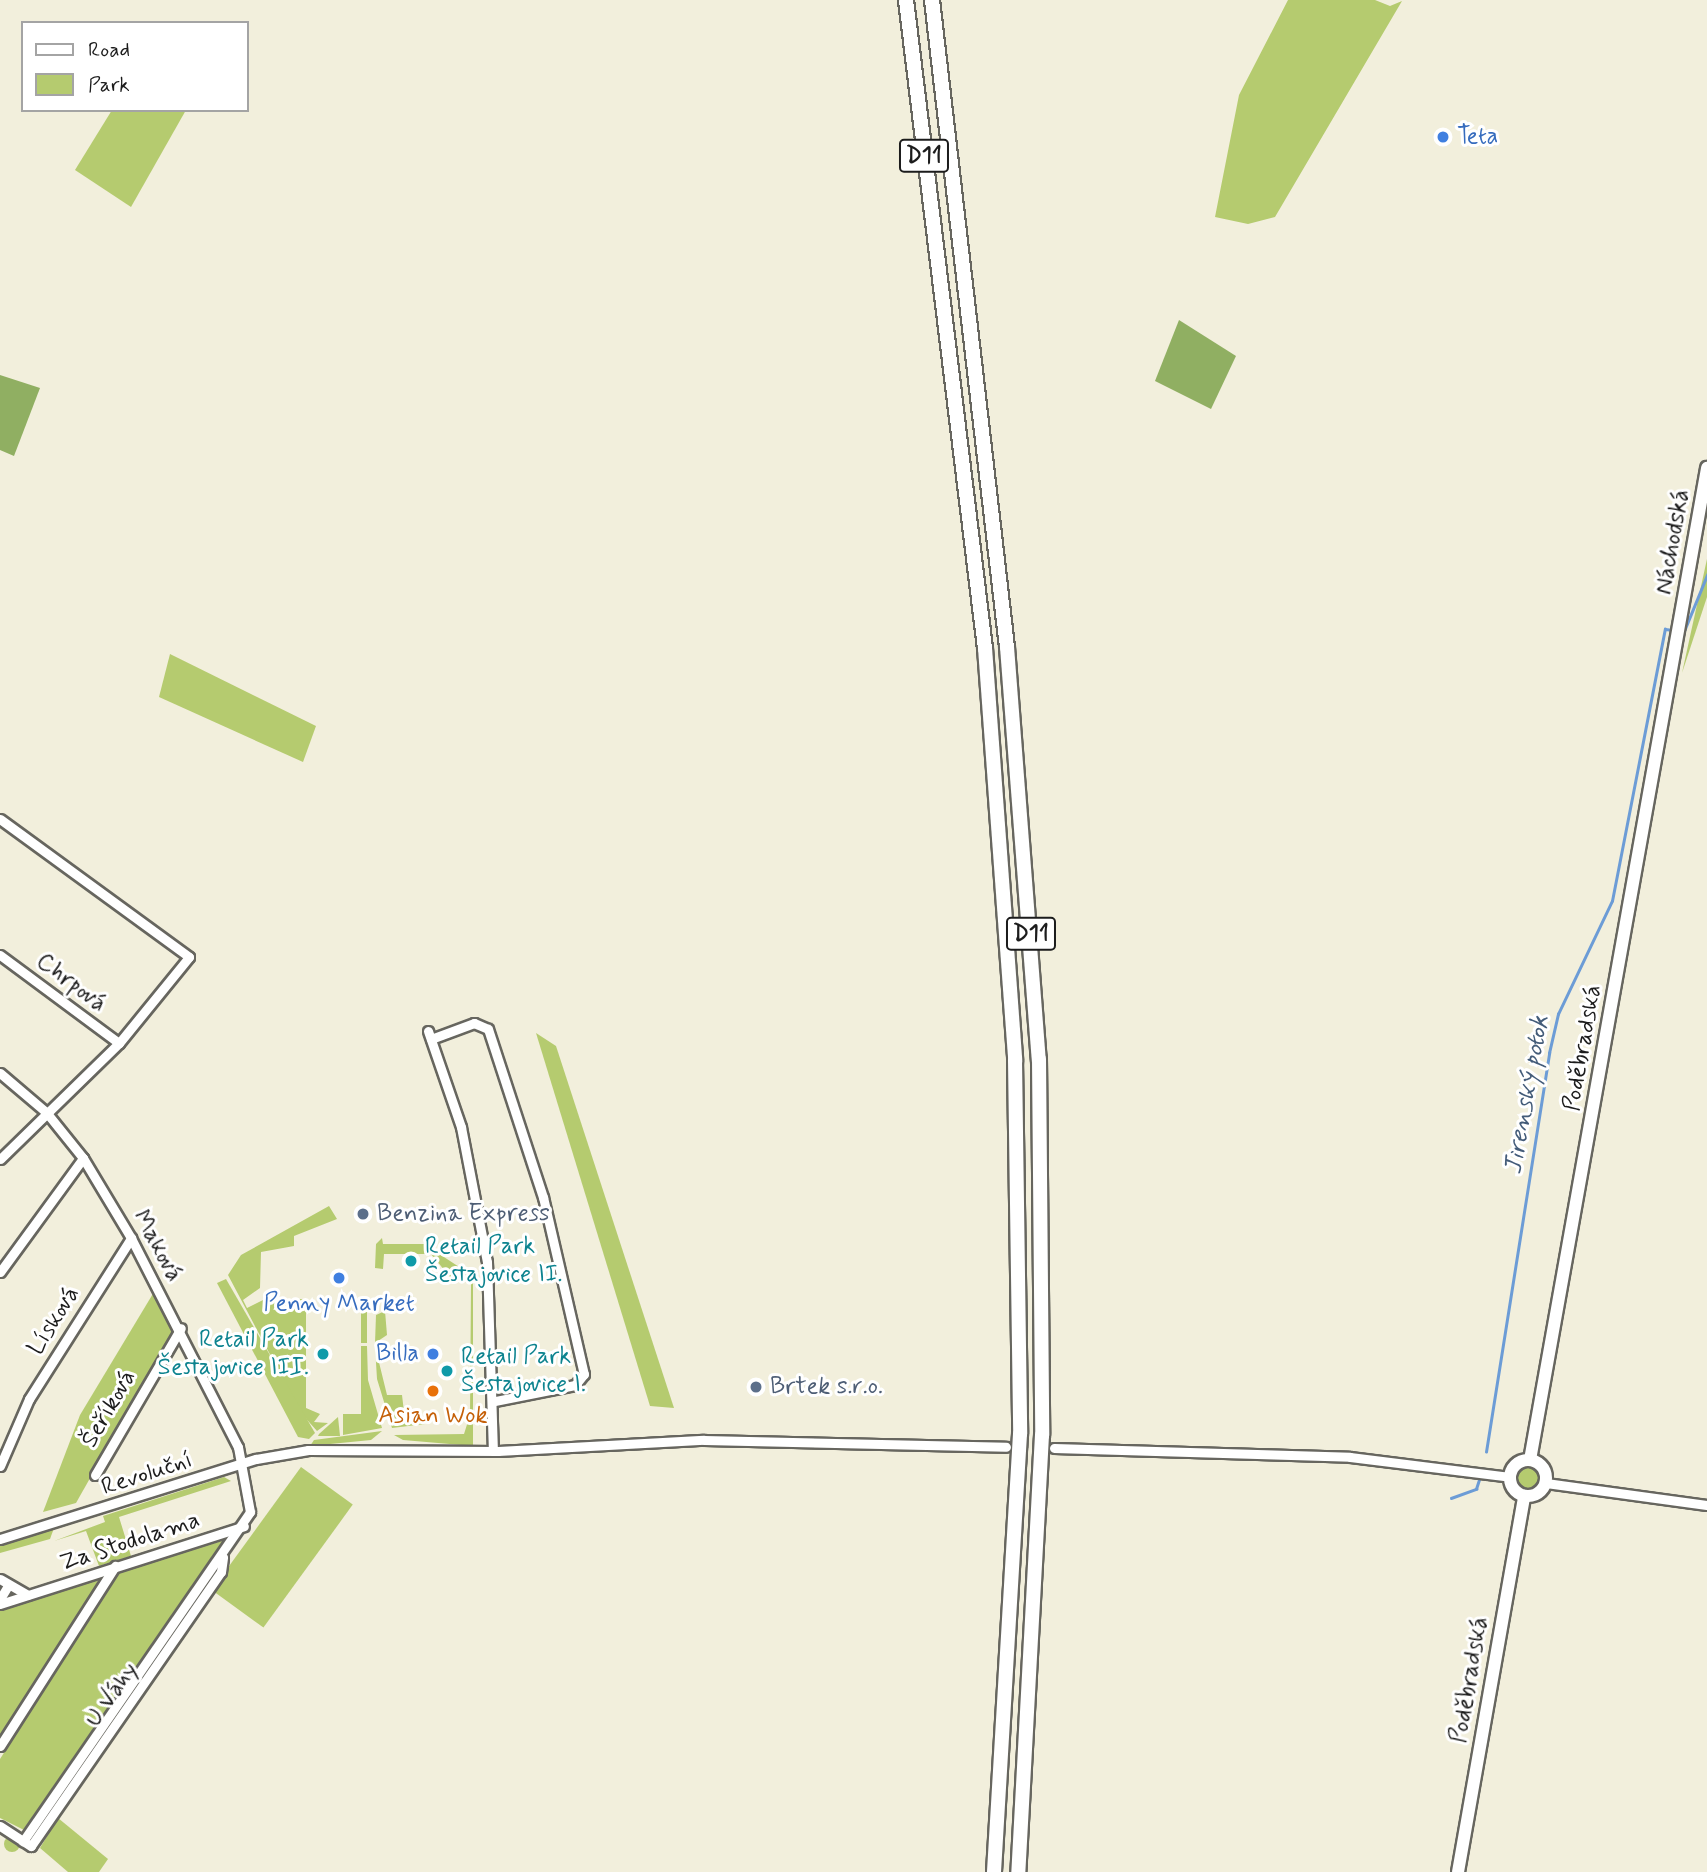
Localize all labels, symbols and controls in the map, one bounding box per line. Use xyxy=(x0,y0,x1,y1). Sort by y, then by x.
legend xyxy=(21,21,248,112)
text: Road xyxy=(88,36,130,64)
text: Park xyxy=(88,71,130,99)
place label: Teta xyxy=(1457,123,1498,151)
marker: Teta xyxy=(1435,129,1451,145)
road number: D11 xyxy=(898,136,950,176)
street label: Náchodská xyxy=(1650,487,1696,597)
road number: D11 xyxy=(1005,914,1057,953)
street label: Chrpová xyxy=(30,947,112,1019)
street label: Poděbradská xyxy=(1558,983,1608,1113)
water label: Jirenský potok xyxy=(1499,1013,1557,1177)
place label: Benzina Express xyxy=(377,1200,550,1228)
street label: Maková xyxy=(126,1205,188,1287)
marker: Benzina Express xyxy=(355,1206,371,1222)
place label: Retail Park Šestajovice II. xyxy=(425,1233,569,1289)
marker: Retail Park Šestajovice II. xyxy=(403,1253,419,1269)
marker: Penny Market xyxy=(331,1270,347,1286)
street label: Lísková xyxy=(22,1281,86,1361)
place label: Penny Market xyxy=(262,1290,416,1318)
place label: Retail Park Šestajovice III. xyxy=(158,1326,309,1382)
place label: Billa xyxy=(376,1340,419,1368)
place label: Retail Park Šestajovice I. xyxy=(461,1343,591,1399)
marker: Retail Park Šestajovice III. xyxy=(315,1346,331,1362)
marker: Billa xyxy=(425,1346,441,1362)
marker: Retail Park Šestajovice I. xyxy=(439,1363,455,1379)
street label: Šeříková xyxy=(75,1365,143,1453)
place label: Brtek s.r.o. xyxy=(770,1373,883,1401)
marker: Brtek s.r.o. xyxy=(748,1379,764,1395)
marker: Asian Wok xyxy=(425,1383,441,1399)
place label: Asian Wok xyxy=(377,1402,489,1430)
street label: Revoluční xyxy=(98,1446,196,1502)
street label: Za Stodolama xyxy=(56,1506,204,1578)
street label: Poděbradská xyxy=(1445,1615,1495,1745)
street label: U Váhy xyxy=(79,1657,145,1733)

